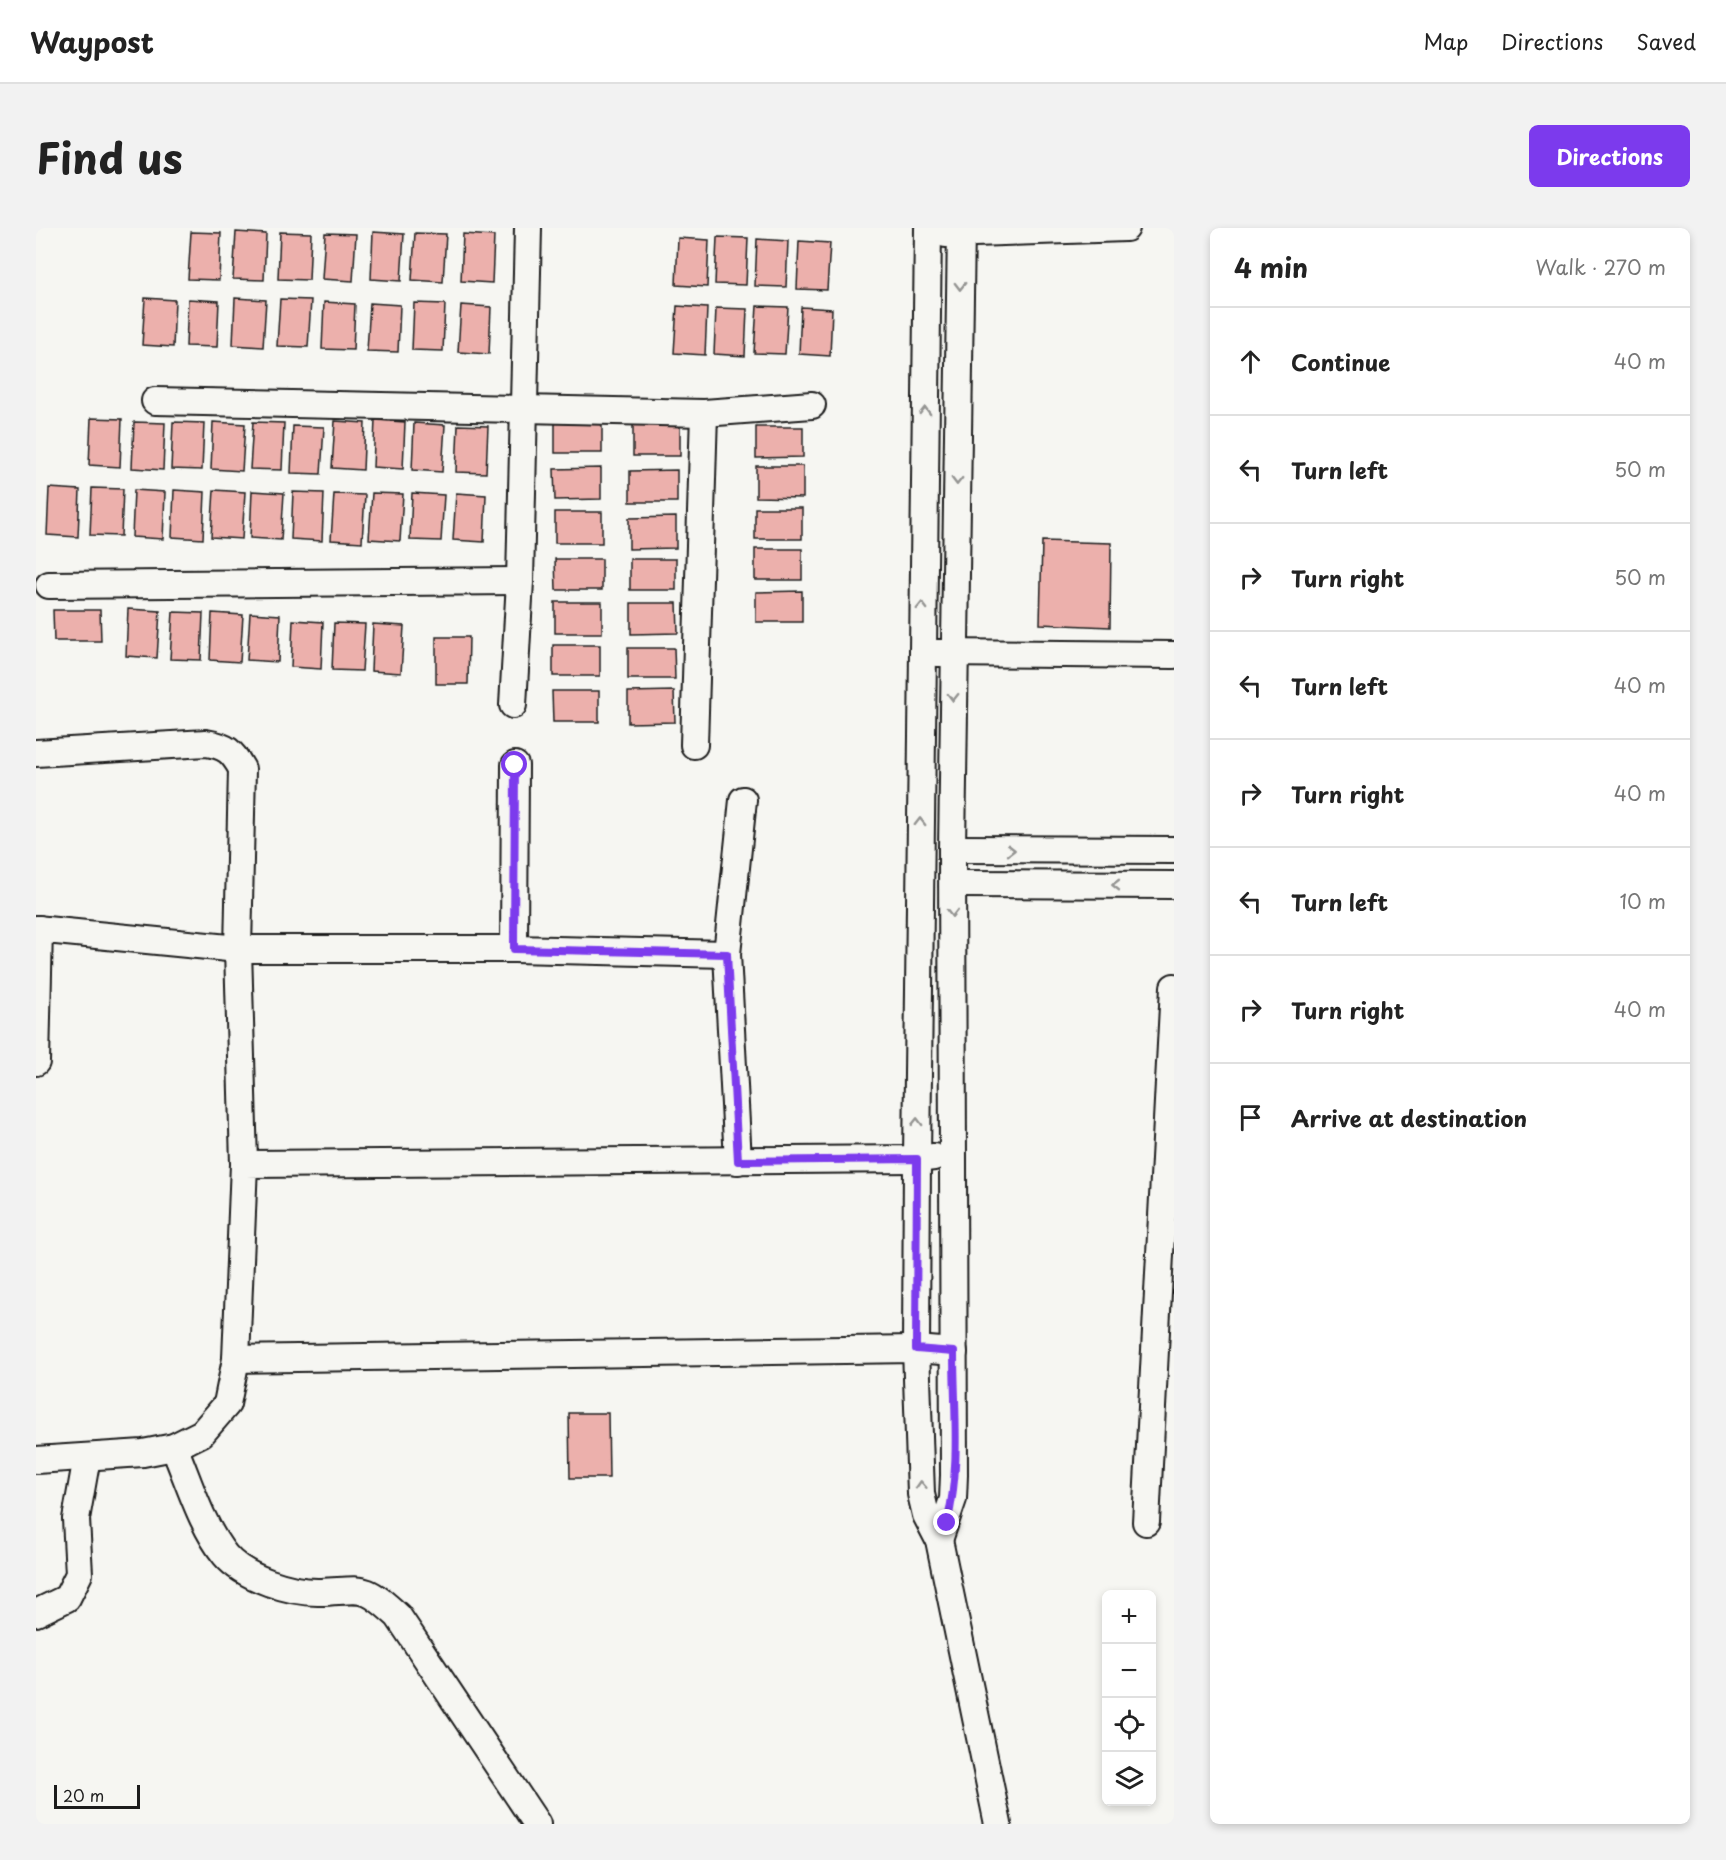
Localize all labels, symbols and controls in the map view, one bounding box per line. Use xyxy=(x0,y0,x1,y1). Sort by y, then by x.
text: Waypost xyxy=(30,20,154,63)
text: Map xyxy=(1423,25,1468,57)
text: Directions xyxy=(1501,25,1603,57)
text: Saved xyxy=(1636,25,1696,57)
text: Find us xyxy=(36,125,183,188)
button: Directions xyxy=(1529,125,1690,187)
text: 4 min xyxy=(1234,248,1308,287)
text: Walk · 270 m xyxy=(1535,252,1666,282)
one-way arrow xyxy=(954,282,966,291)
icon: ahead xyxy=(1234,345,1267,378)
text: Continue xyxy=(1291,345,1390,378)
text: 40 m xyxy=(1614,346,1666,376)
one-way arrow xyxy=(919,407,931,416)
icon: left xyxy=(1234,453,1267,486)
text: Turn left xyxy=(1291,453,1388,486)
text: 50 m xyxy=(1614,454,1666,484)
one-way arrow xyxy=(951,477,963,486)
icon: right xyxy=(1234,561,1267,594)
text: Turn right xyxy=(1291,561,1404,594)
text: 50 m xyxy=(1614,562,1666,592)
one-way arrow xyxy=(916,602,928,611)
icon: left xyxy=(1234,669,1267,702)
text: Turn left xyxy=(1291,669,1388,702)
text: 40 m xyxy=(1614,670,1666,700)
one-way arrow xyxy=(947,693,960,702)
route start xyxy=(501,751,527,777)
icon: right xyxy=(1234,777,1267,810)
text: Turn right xyxy=(1291,777,1404,810)
text: 40 m xyxy=(1614,778,1666,808)
one-way arrow xyxy=(914,818,926,827)
one-way arrow xyxy=(1006,843,1015,856)
one-way arrow xyxy=(1111,879,1120,891)
icon: left xyxy=(1234,885,1267,918)
text: Turn left xyxy=(1291,885,1388,918)
text: 10 m xyxy=(1619,886,1666,916)
one-way arrow xyxy=(946,909,958,918)
icon: right xyxy=(1234,993,1267,1026)
text: Turn right xyxy=(1291,993,1404,1026)
text: 40 m xyxy=(1614,994,1666,1024)
icon: arrive xyxy=(1234,1101,1267,1134)
text: Arrive at destination xyxy=(1291,1101,1527,1134)
one-way arrow xyxy=(911,1118,923,1127)
one-way arrow xyxy=(914,1481,927,1490)
route end xyxy=(933,1509,959,1535)
map controls xyxy=(1102,1590,1156,1806)
button: + xyxy=(1102,1590,1156,1644)
button: − xyxy=(1102,1644,1156,1698)
button: locate xyxy=(1102,1698,1156,1752)
button: layers xyxy=(1102,1752,1156,1806)
scale bar xyxy=(54,1782,140,1810)
text: 20 m xyxy=(63,1783,104,1807)

